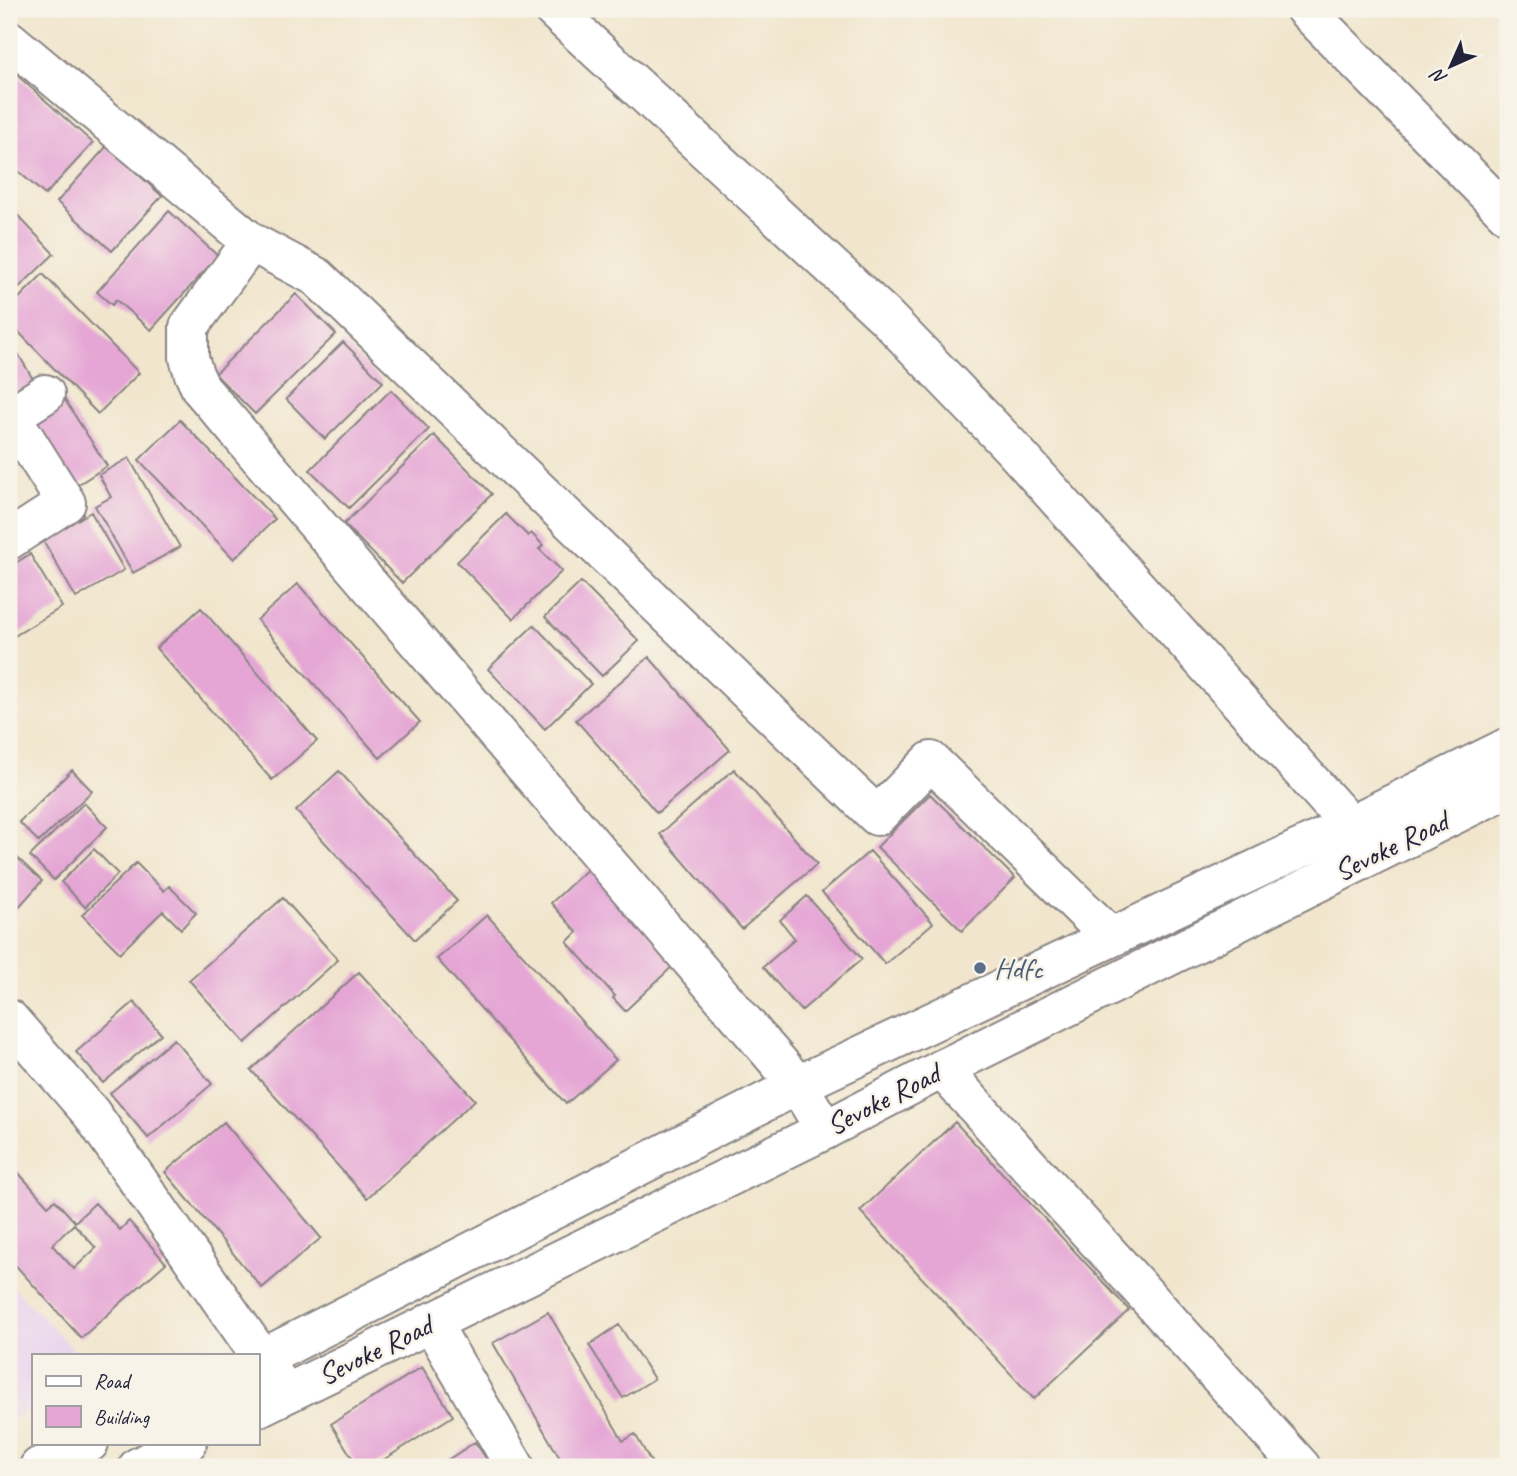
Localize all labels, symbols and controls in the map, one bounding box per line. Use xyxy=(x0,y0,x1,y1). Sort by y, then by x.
north arrow xyxy=(1416,32,1486,102)
text: N xyxy=(1425,62,1452,90)
street label: Sevoke Road xyxy=(1328,800,1458,890)
place label: Hdfc xyxy=(994,949,1043,987)
marker: Hdfc xyxy=(972,960,988,976)
street label: Sevoke Road xyxy=(820,1052,950,1144)
street label: Sevoke Road xyxy=(312,1304,442,1394)
legend xyxy=(32,1354,259,1444)
text: Road xyxy=(94,1368,133,1394)
text: Building xyxy=(94,1404,151,1430)

